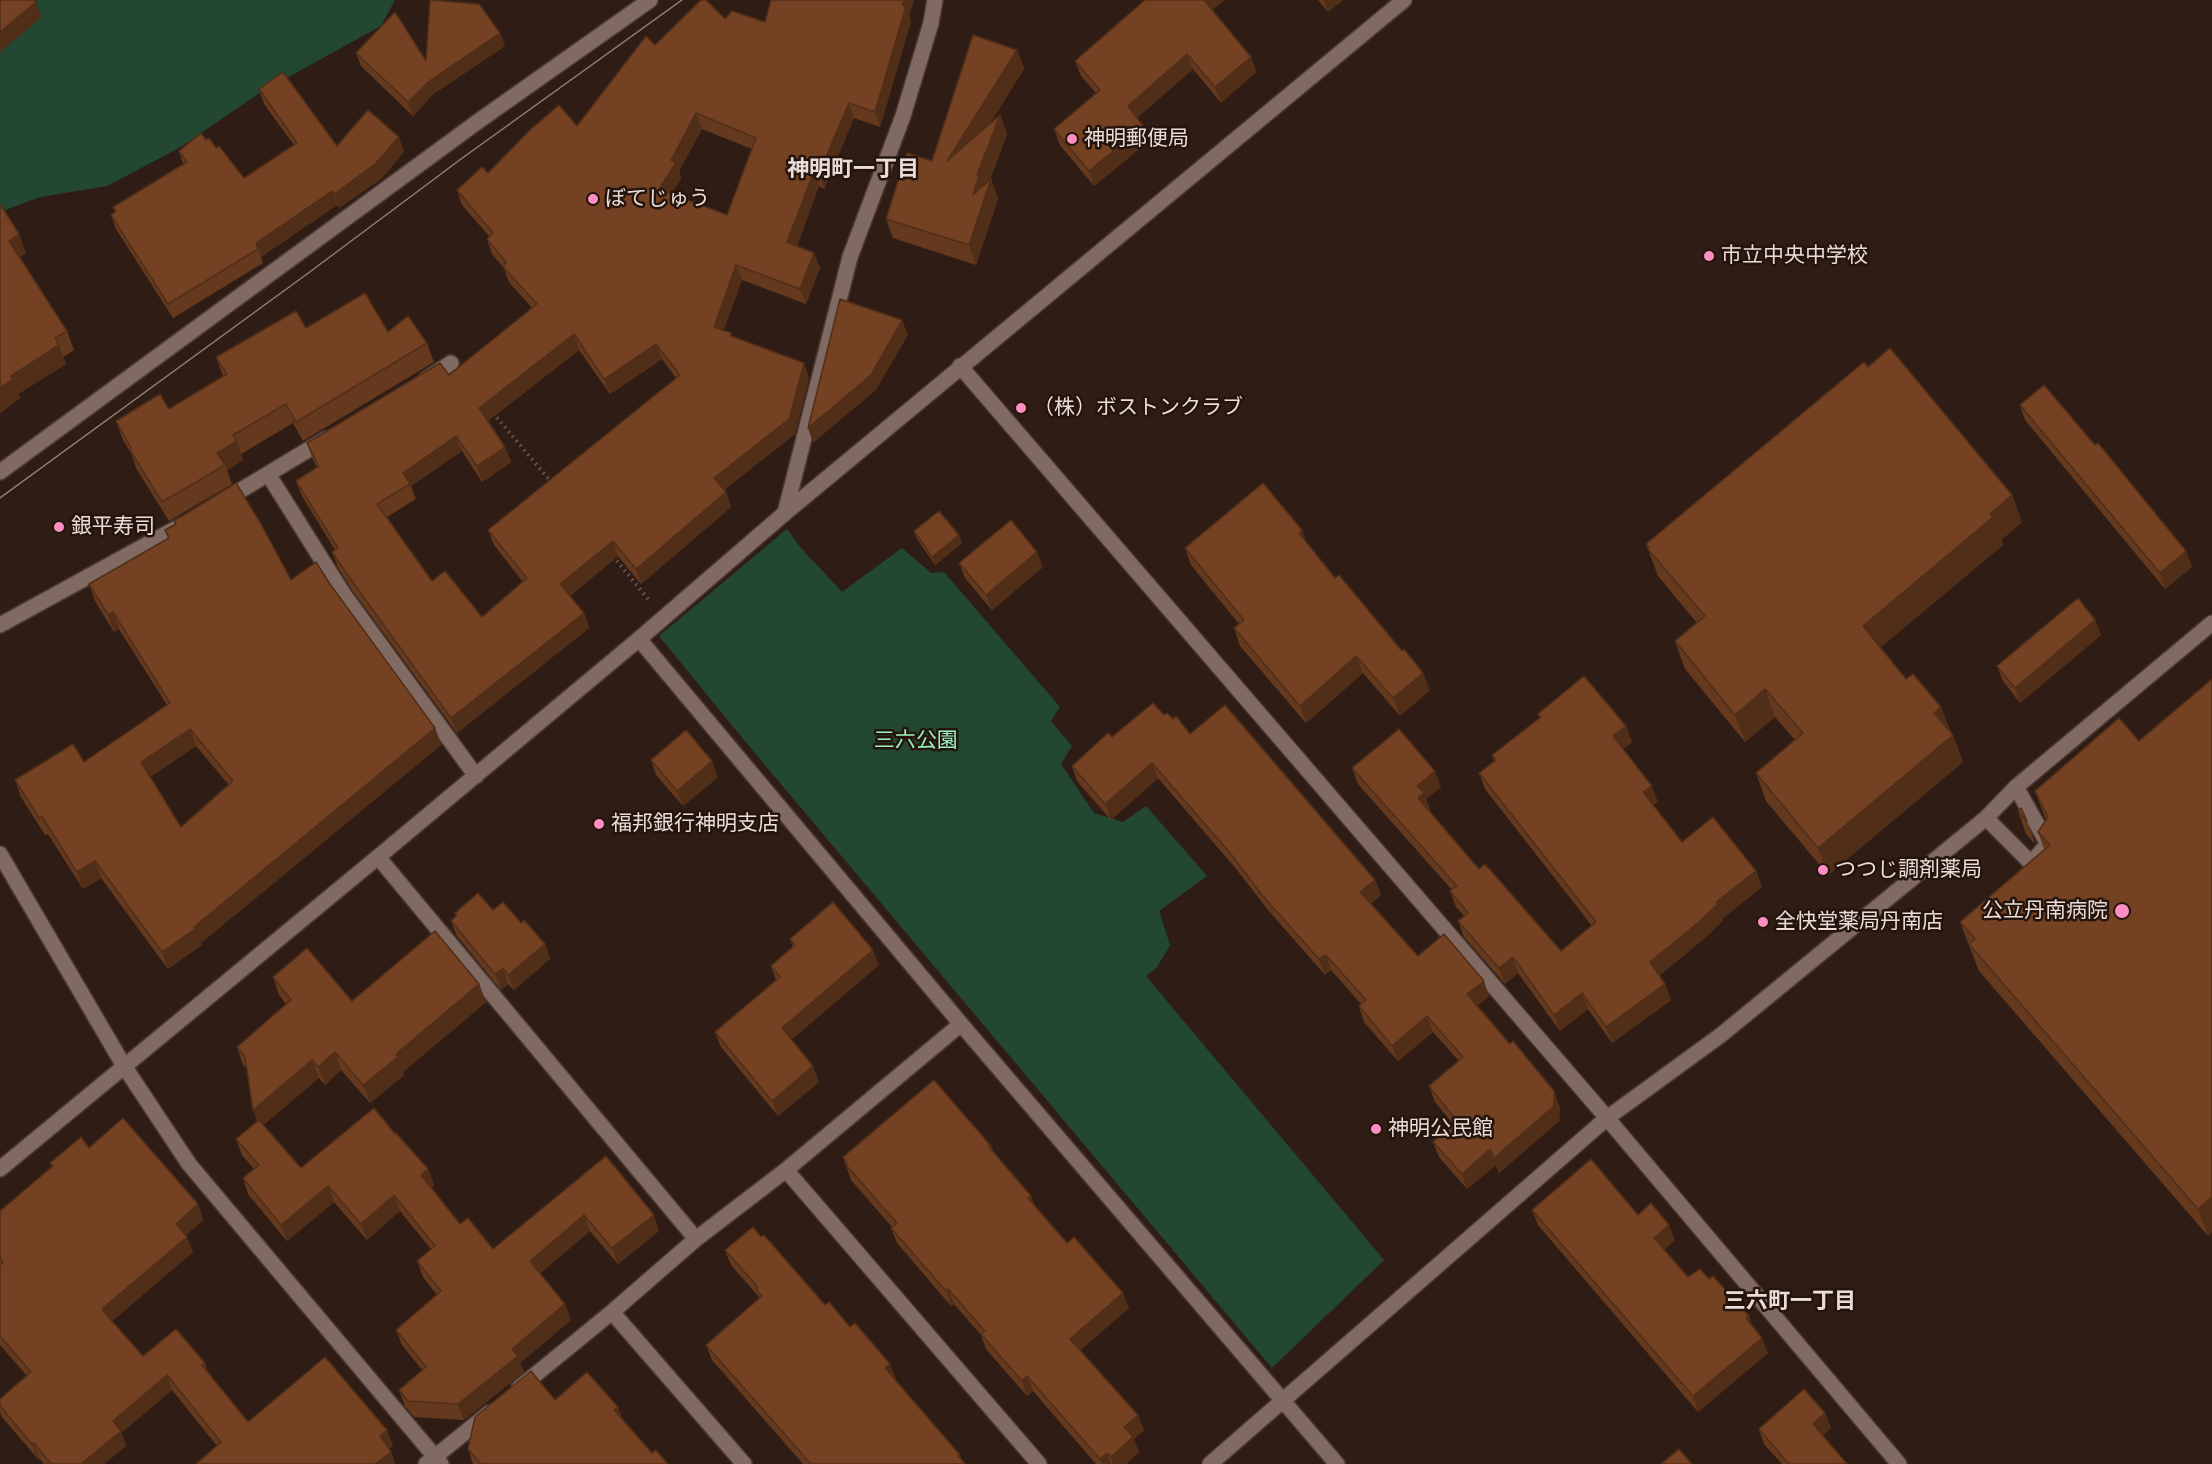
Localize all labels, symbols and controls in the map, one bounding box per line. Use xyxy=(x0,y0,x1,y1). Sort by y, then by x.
place label: 神明郵便局 xyxy=(1084,126,1189,152)
marker: 神明郵便局 xyxy=(1065,132,1079,146)
district label: 神明町一丁目 xyxy=(787,157,919,183)
place label: ぼてじゅう xyxy=(605,186,710,212)
marker: ぼてじゅう xyxy=(586,192,600,206)
place label: 市立中央中学校 xyxy=(1721,243,1868,269)
marker: 市立中央中学校 xyxy=(1702,249,1716,263)
place label: （株）ボストンクラブ xyxy=(1033,395,1243,421)
marker: （株）ボストンクラブ xyxy=(1014,401,1028,415)
place label: 銀平寿司 xyxy=(71,514,155,540)
marker: 銀平寿司 xyxy=(52,520,66,534)
park label: 三六公園 xyxy=(874,728,958,754)
place label: 福邦銀行神明支店 xyxy=(611,811,779,837)
marker: 福邦銀行神明支店 xyxy=(592,817,606,831)
place label: つつじ調剤薬局 xyxy=(1835,857,1982,883)
marker: つつじ調剤薬局 xyxy=(1816,863,1830,877)
place label: 公立丹南病院 xyxy=(1982,898,2108,924)
marker: 公立丹南病院 xyxy=(2113,902,2131,920)
place label: 全快堂薬局丹南店 xyxy=(1775,909,1943,935)
marker: 全快堂薬局丹南店 xyxy=(1756,915,1770,929)
place label: 神明公民館 xyxy=(1388,1116,1493,1142)
marker: 神明公民館 xyxy=(1369,1122,1383,1136)
district label: 三六町一丁目 xyxy=(1724,1289,1856,1315)

